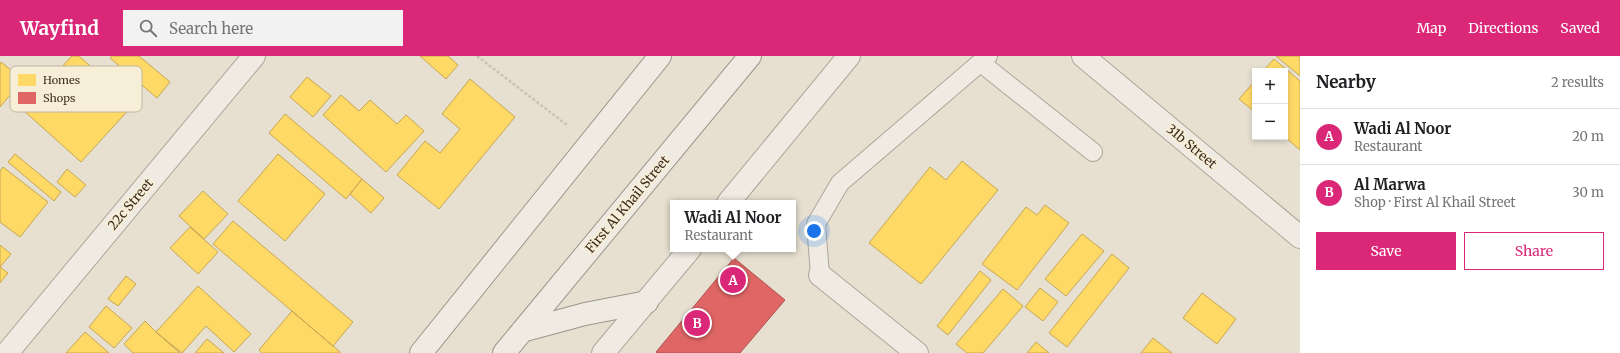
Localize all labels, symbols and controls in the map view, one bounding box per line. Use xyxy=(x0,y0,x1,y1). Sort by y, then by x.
search box xyxy=(123,10,403,46)
text: Wayfind xyxy=(20,16,99,40)
icon: search xyxy=(137,17,159,39)
text: Search here xyxy=(169,19,253,38)
text: Map xyxy=(1416,19,1446,37)
text: Directions xyxy=(1468,19,1538,37)
text: Saved xyxy=(1560,19,1600,37)
legend xyxy=(10,66,142,112)
map controls xyxy=(1252,68,1288,140)
button: + xyxy=(1252,68,1288,104)
text: Nearby xyxy=(1316,71,1376,93)
text: Homes xyxy=(43,73,80,87)
text: 2 results xyxy=(1551,74,1604,91)
text: Shops xyxy=(43,91,75,105)
button: − xyxy=(1252,104,1288,140)
text: Wadi Al Noor xyxy=(1354,119,1451,138)
street label: 31b Street xyxy=(1163,120,1220,172)
text: A xyxy=(1324,128,1334,145)
text: 20 m xyxy=(1572,128,1604,145)
text: Restaurant xyxy=(1354,138,1422,155)
street label: First Al Khail Street xyxy=(582,152,673,257)
street label: 22c Street xyxy=(104,175,157,234)
text: Al Marwa xyxy=(1354,175,1426,194)
text: B xyxy=(1324,184,1334,201)
text: 30 m xyxy=(1572,184,1604,201)
text: Shop · First Al Khail Street xyxy=(1354,194,1516,211)
popup xyxy=(670,200,796,252)
text: Wadi Al Noor xyxy=(684,208,782,227)
your location xyxy=(804,221,824,241)
text: Restaurant xyxy=(684,227,753,244)
button: Save xyxy=(1316,232,1456,270)
button: Share xyxy=(1464,232,1604,270)
pin: A xyxy=(720,265,746,295)
pin: B xyxy=(684,308,710,338)

